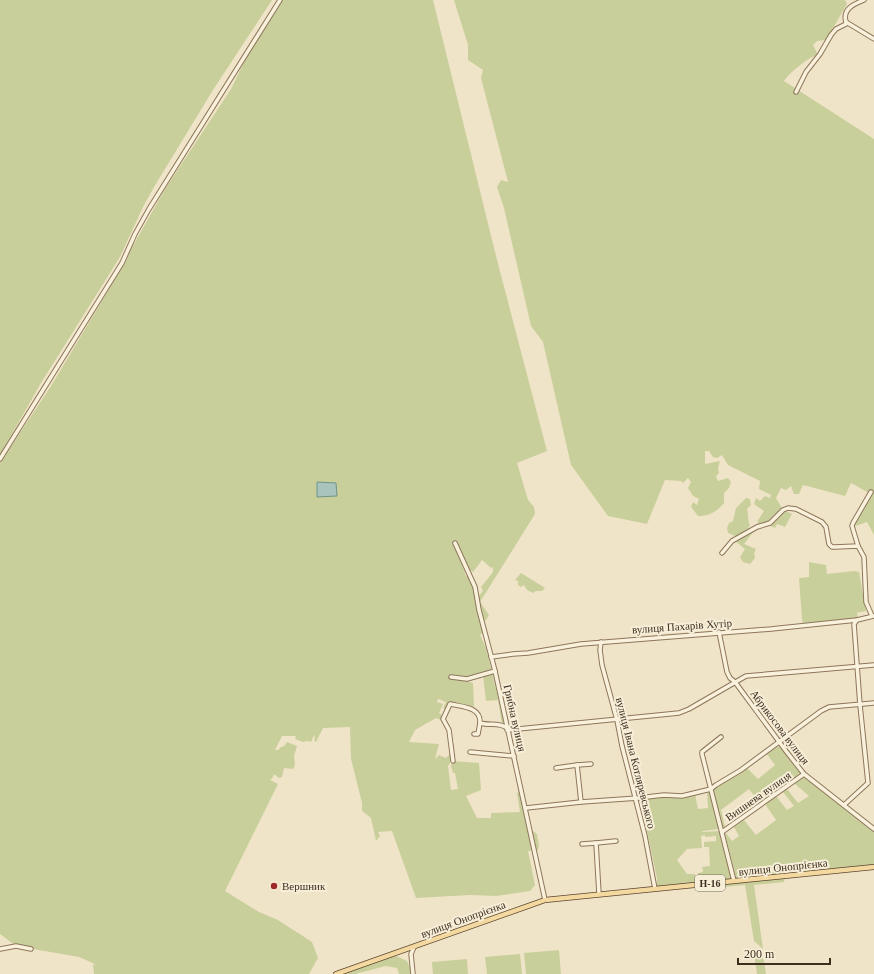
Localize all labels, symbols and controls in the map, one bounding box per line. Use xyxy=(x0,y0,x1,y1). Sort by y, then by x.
street label: вулиця Пахарів Хутір xyxy=(632,616,733,635)
street label: Грибна вулиця xyxy=(501,683,529,753)
street label: Абрикосова вулиця xyxy=(748,687,812,767)
street label: вулиця Івана Котляревського xyxy=(614,696,658,830)
street label: Вишнева вулиця xyxy=(723,769,793,823)
street label: вулиця Онопрієнка xyxy=(738,856,828,878)
road number: Н-16 xyxy=(695,875,725,891)
place label: Вершник xyxy=(282,880,326,892)
marker: Вершник xyxy=(269,881,279,891)
street label: вулиця Онопрієнка xyxy=(419,898,507,940)
scale bar xyxy=(738,940,830,966)
text: 200 m xyxy=(744,947,775,961)

